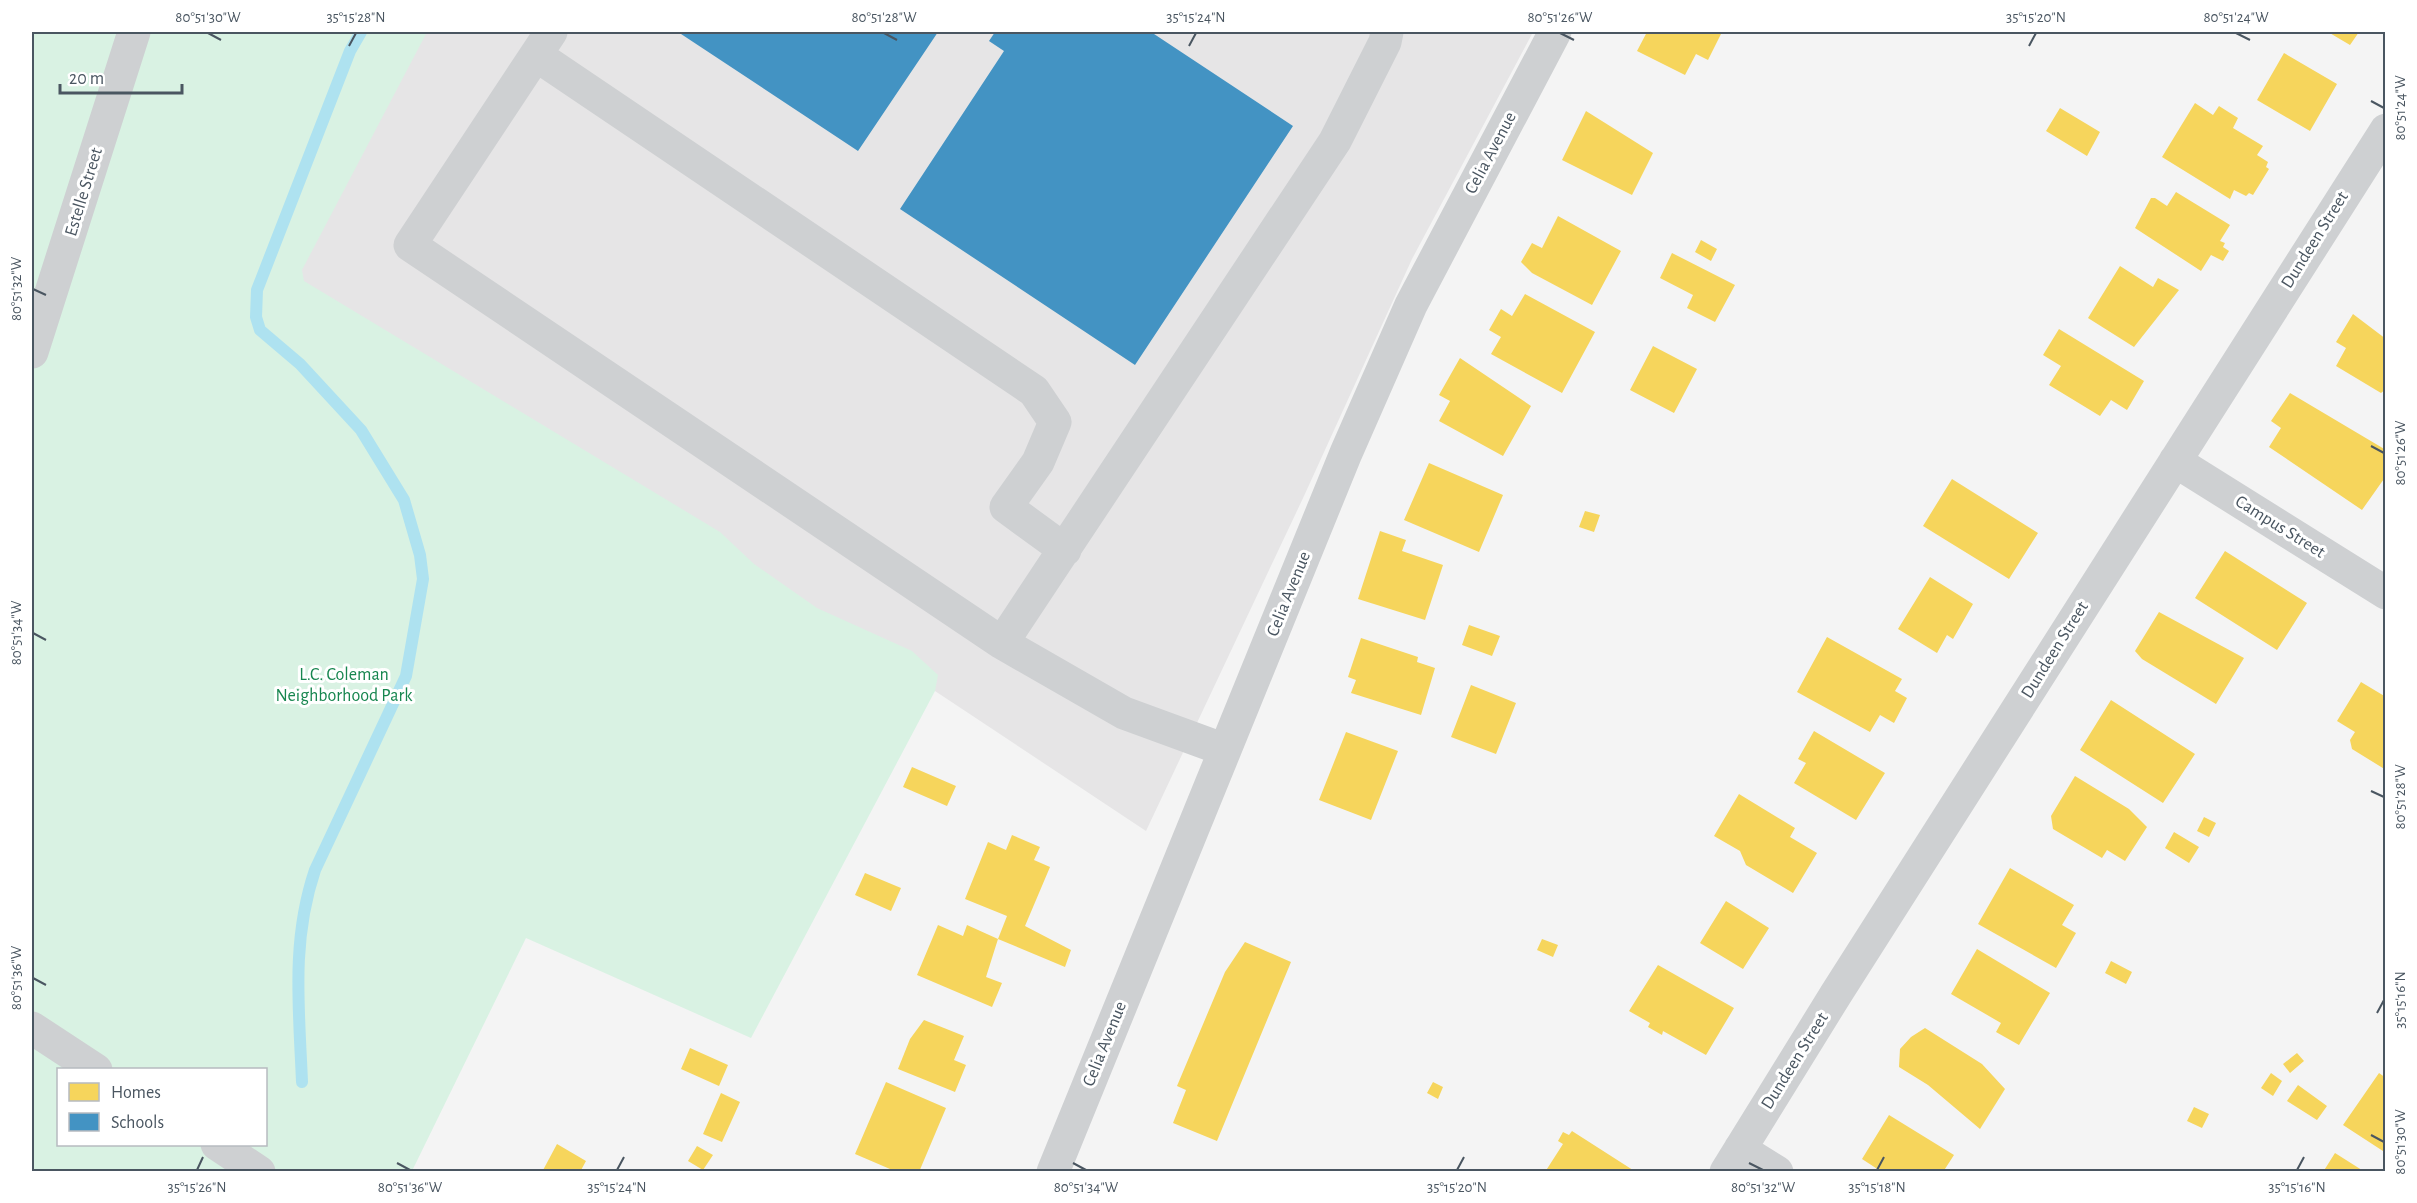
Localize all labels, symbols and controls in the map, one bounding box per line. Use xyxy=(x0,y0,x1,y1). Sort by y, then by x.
text: 80°51'30"W xyxy=(175,10,241,25)
text: 35°15'28"N xyxy=(326,10,386,25)
text: 80°51'28"W xyxy=(851,10,917,25)
text: 35°15'24"N xyxy=(1166,10,1226,25)
text: 80°51'26"W xyxy=(1527,10,1593,25)
text: 35°15'20"N xyxy=(2006,10,2066,25)
text: 80°51'24"W xyxy=(2203,10,2269,25)
scale bar xyxy=(60,57,182,95)
text: 20 m xyxy=(69,70,104,88)
text: 80°51'24"W xyxy=(2393,75,2408,141)
street label: Celia Avenue xyxy=(1462,109,1520,197)
street label: Estelle Street xyxy=(62,145,106,238)
street label: Dundeen Street xyxy=(2278,188,2352,292)
text: 80°51'32"W xyxy=(9,256,24,321)
text: 80°51'26"W xyxy=(2393,420,2408,486)
street label: Campus Street xyxy=(2232,492,2328,562)
street label: Celia Avenue xyxy=(1264,549,1314,639)
street label: Dundeen Street xyxy=(2018,598,2092,702)
text: 80°51'34"W xyxy=(9,600,24,665)
park label: L.C. Coleman Neighborhood Park xyxy=(276,666,413,705)
text: 80°51'28"W xyxy=(2393,764,2408,830)
text: 80°51'36"W xyxy=(9,945,24,1010)
text: 35°15'16"N xyxy=(2393,971,2408,1029)
street label: Celia Avenue xyxy=(1080,999,1130,1089)
street label: Dundeen Street xyxy=(1758,1009,1832,1113)
legend xyxy=(57,1068,267,1146)
text: Homes xyxy=(111,1084,161,1102)
text: 80°51'30"W xyxy=(2393,1109,2408,1175)
text: Schools xyxy=(111,1114,164,1132)
text: 35°15'26"N xyxy=(167,1180,227,1195)
text: 80°51'36"W xyxy=(378,1180,443,1195)
text: 35°15'24"N xyxy=(587,1180,647,1195)
text: 80°51'34"W xyxy=(1054,1180,1119,1195)
text: 35°15'20"N xyxy=(1427,1180,1487,1195)
text: 80°51'32"W xyxy=(1731,1180,1796,1195)
text: 35°15'18"N xyxy=(1848,1180,1906,1195)
text: 35°15'16"N xyxy=(2268,1180,2326,1195)

